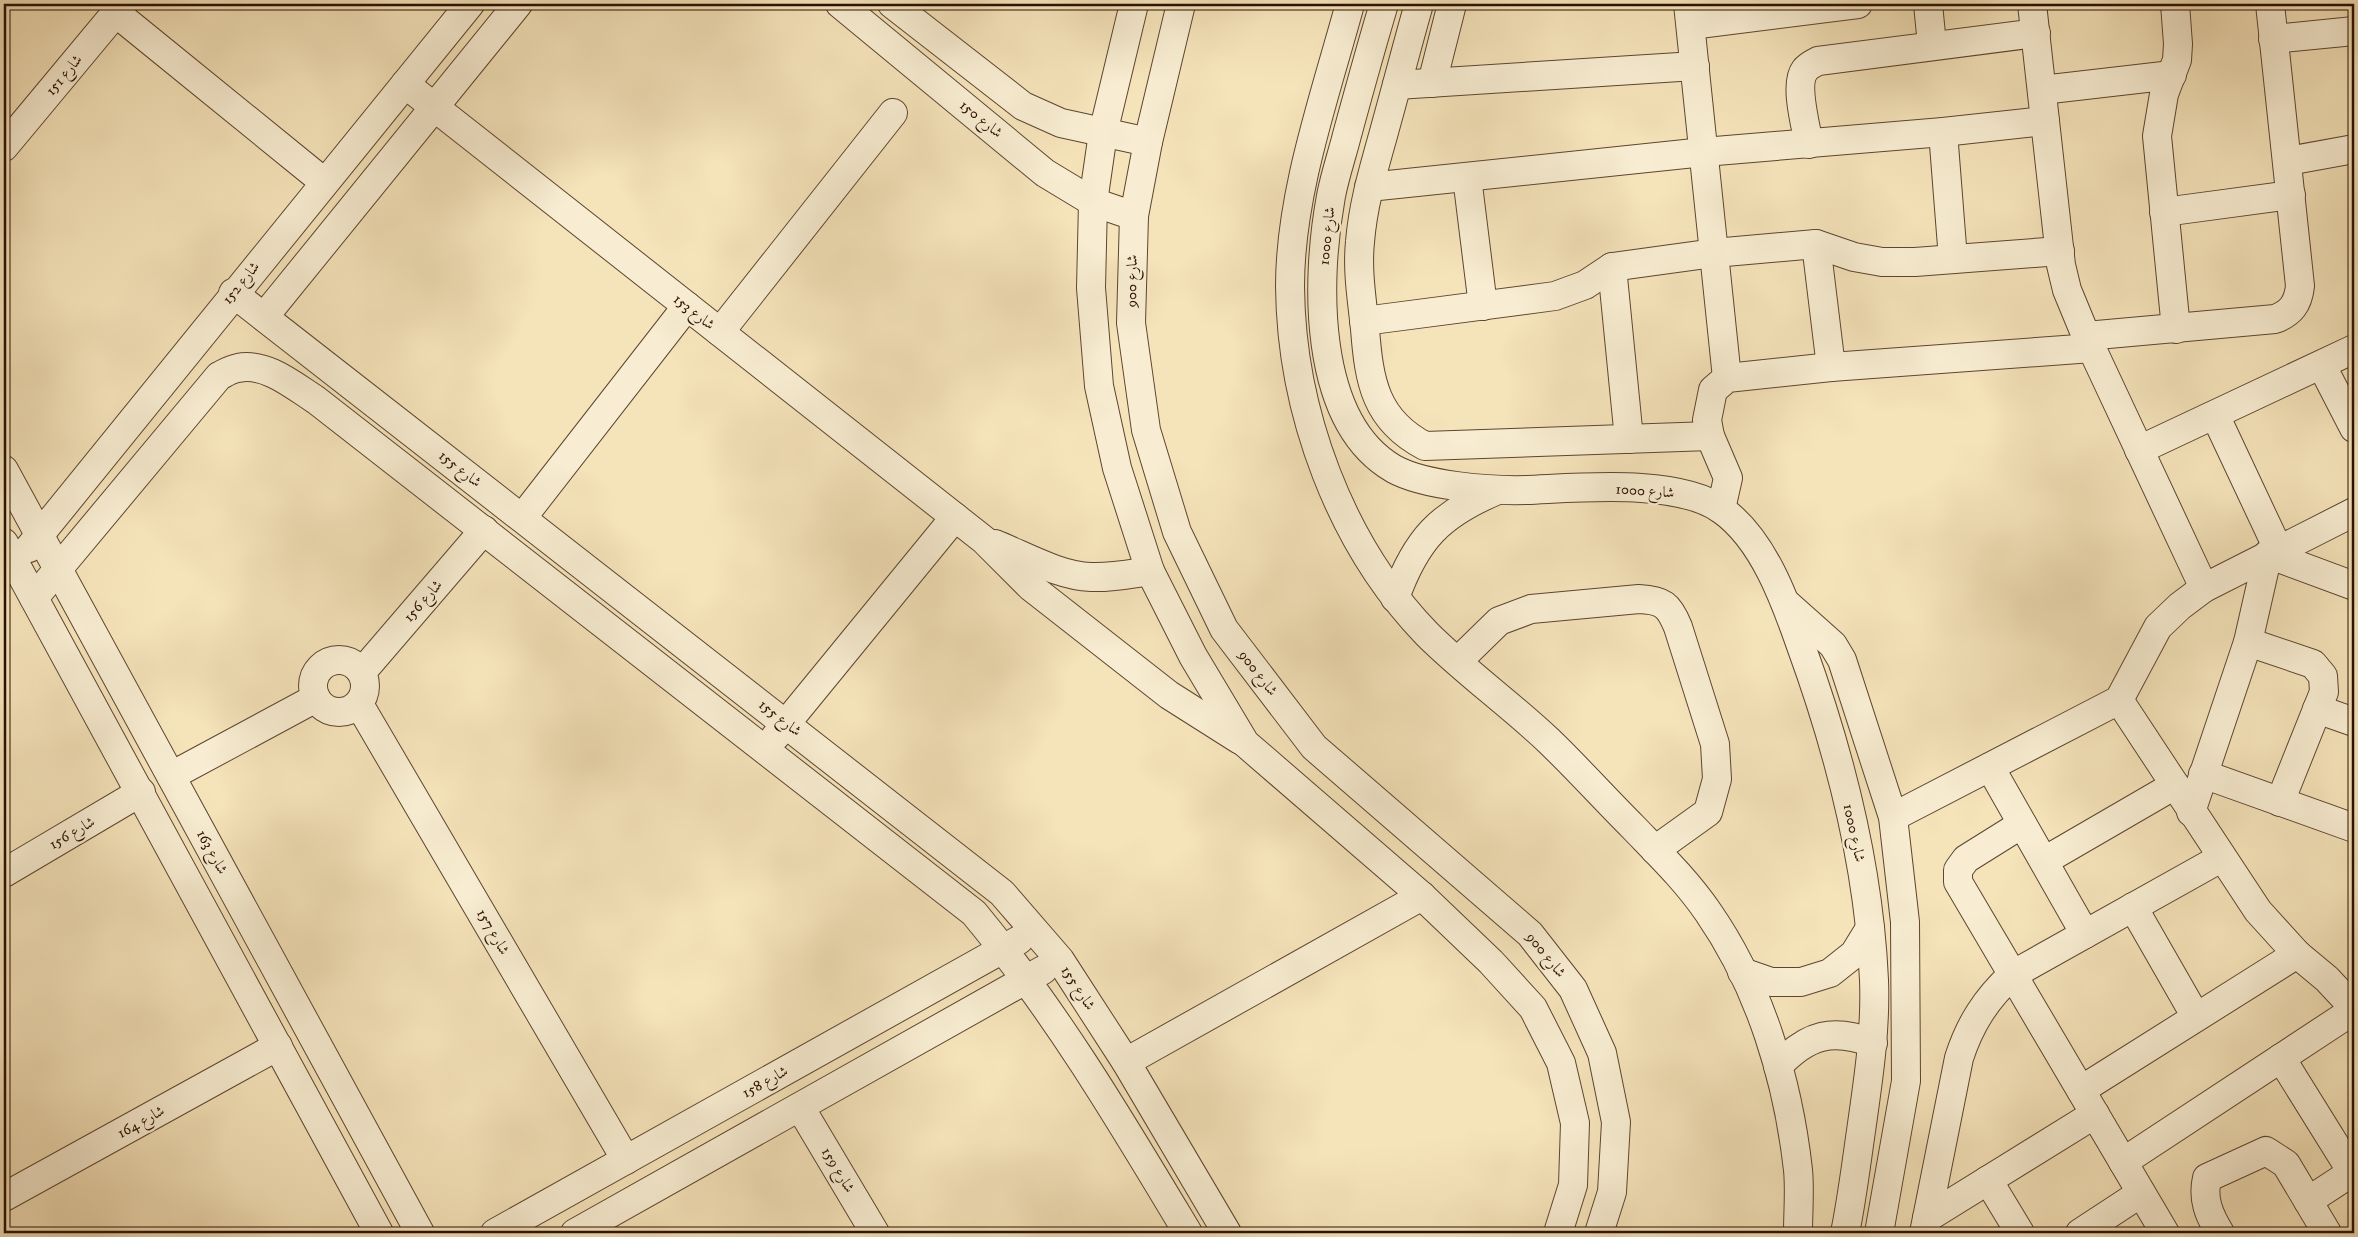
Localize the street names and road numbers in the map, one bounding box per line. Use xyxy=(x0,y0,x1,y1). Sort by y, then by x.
street label: شارع 151 xyxy=(41,51,89,101)
street label: شارع 150 xyxy=(954,96,1006,145)
street label: شارع 1000 xyxy=(1314,206,1343,267)
street label: شارع 900 xyxy=(1122,254,1145,309)
street label: شارع 152 xyxy=(218,258,266,310)
street label: شارع 153 xyxy=(667,290,719,337)
street label: شارع 155 xyxy=(433,446,485,494)
street label: شارع 1000 xyxy=(1615,479,1675,506)
street label: شارع 156 xyxy=(399,576,449,628)
street label: شارع 900 xyxy=(1231,646,1282,702)
street label: شارع 155 xyxy=(753,695,805,743)
street label: شارع 1000 xyxy=(1836,802,1869,864)
street label: شارع 156 xyxy=(46,812,100,856)
street label: شارع 163 xyxy=(189,826,232,879)
street label: شارع 157 xyxy=(470,906,514,960)
street label: شارع 900 xyxy=(1519,928,1570,983)
street label: شارع 155 xyxy=(1054,962,1099,1016)
street label: شارع 158 xyxy=(739,1062,793,1105)
street label: شارع 164 xyxy=(114,1101,169,1145)
street label: شارع 159 xyxy=(815,1144,859,1198)

